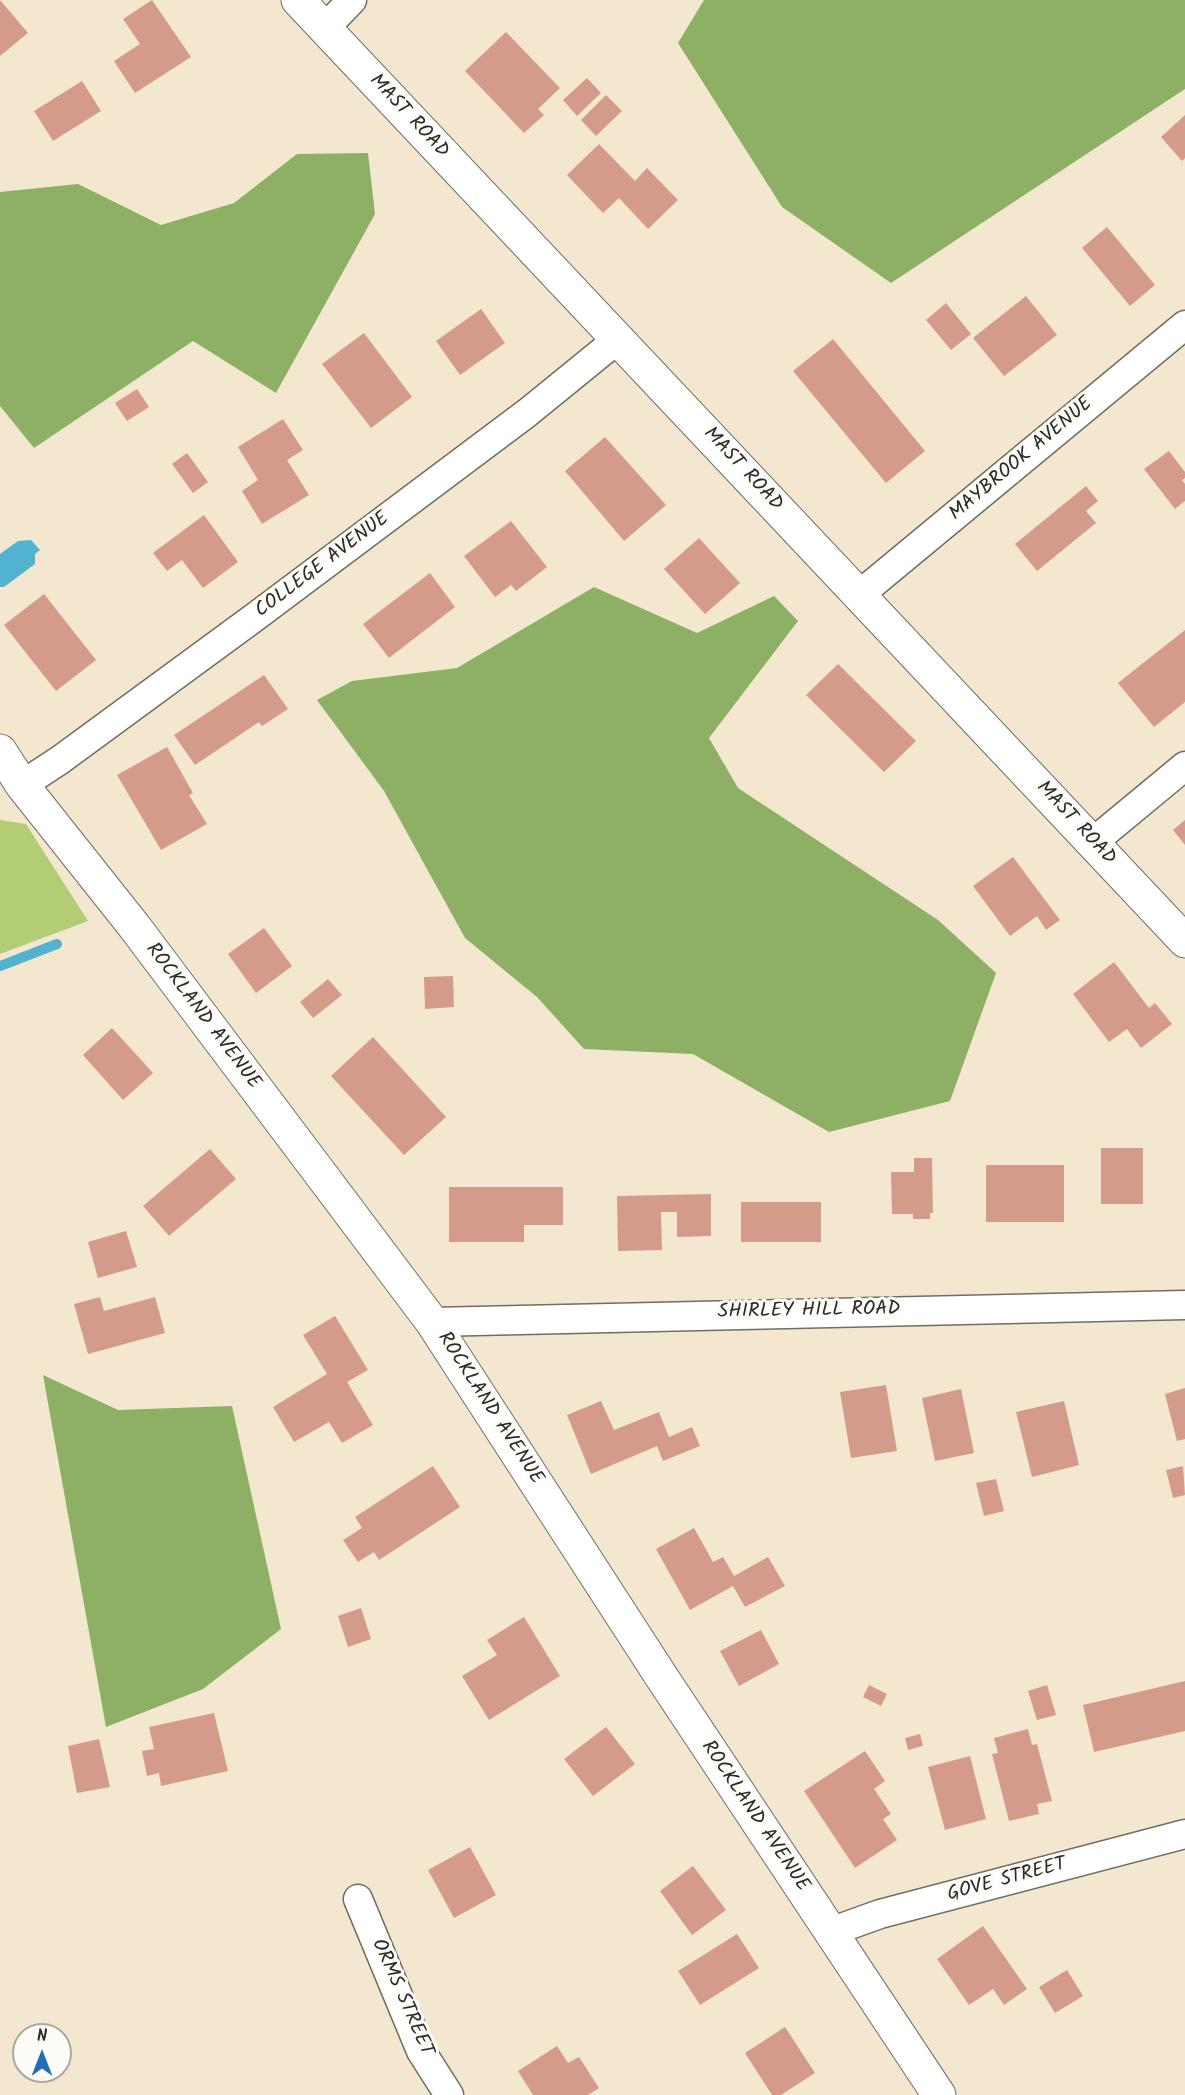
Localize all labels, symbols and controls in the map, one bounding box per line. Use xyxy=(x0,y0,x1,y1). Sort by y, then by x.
street label: MAST ROAD xyxy=(363,70,453,164)
street label: MAYBROOK AVENUE xyxy=(945,393,1099,527)
street label: MAST ROAD xyxy=(697,423,787,517)
street label: COLLEGE AVENUE xyxy=(251,508,395,624)
street label: MAST ROAD xyxy=(1030,777,1120,871)
street label: ROCKLAND AVENUE xyxy=(139,939,265,1095)
street label: SHIRLEY HILL ROAD xyxy=(718,1298,900,1326)
street label: ROCKLAND AVENUE xyxy=(431,1328,547,1490)
street label: ROCKLAND AVENUE xyxy=(695,1737,813,1897)
street label: GOVE STREET xyxy=(945,1854,1069,1908)
street label: ORMS STREET xyxy=(365,1936,437,2060)
north arrow xyxy=(12,2023,72,2083)
text: N xyxy=(37,2024,47,2049)

